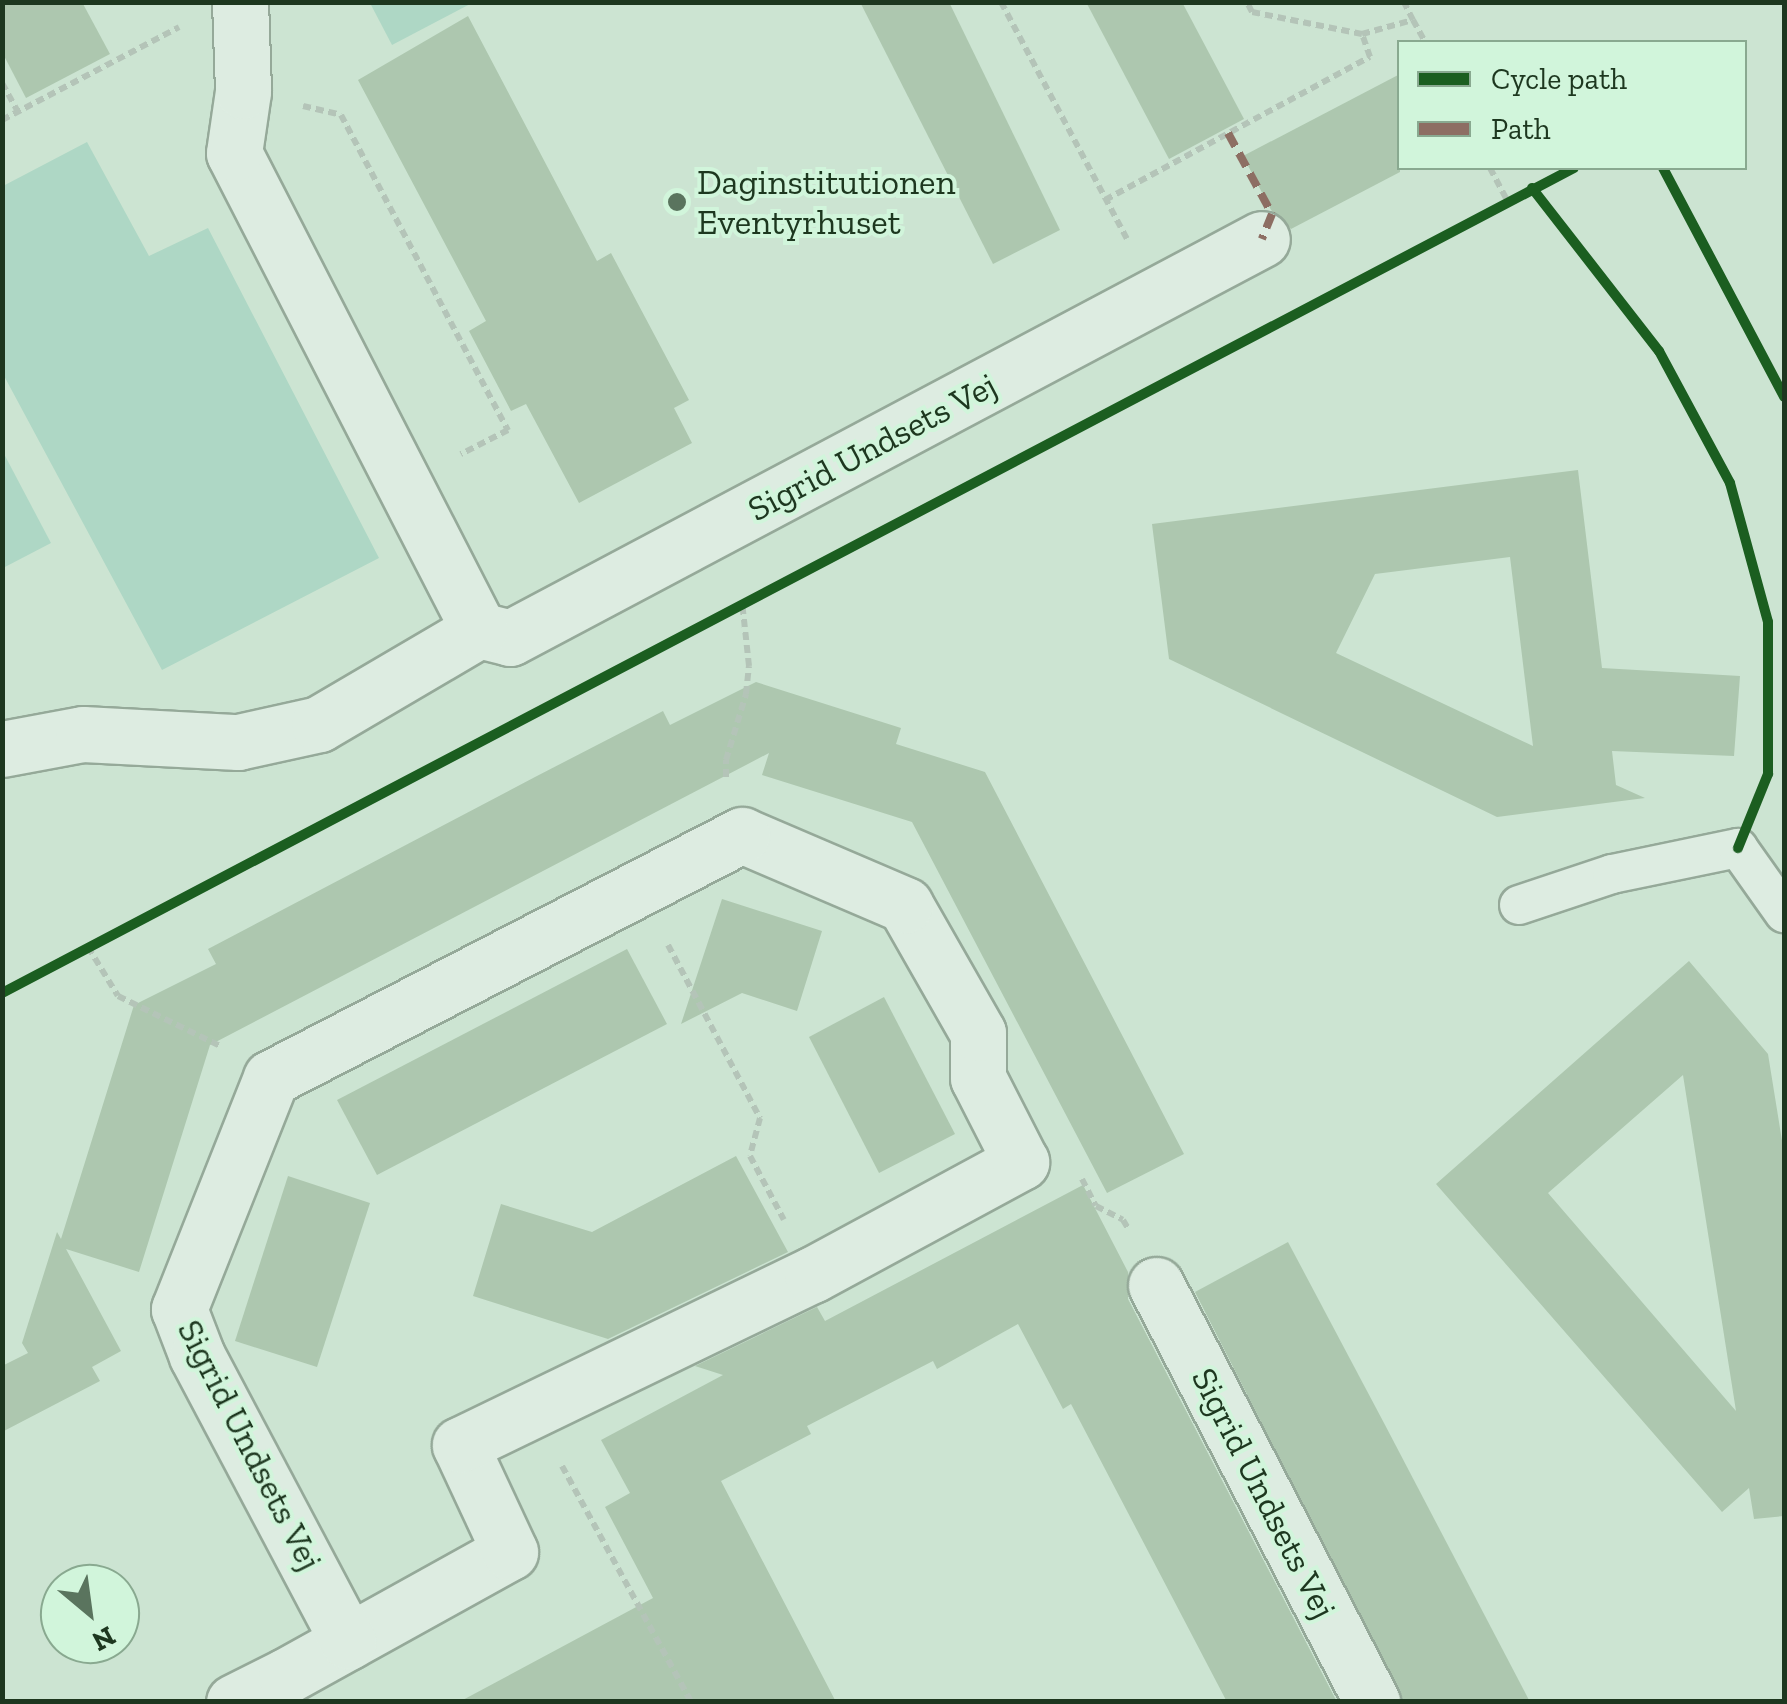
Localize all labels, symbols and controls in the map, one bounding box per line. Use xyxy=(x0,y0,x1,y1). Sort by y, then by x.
legend xyxy=(1397,40,1747,170)
text: Cycle path xyxy=(1491,61,1627,97)
text: Path xyxy=(1491,111,1550,147)
place label: Daginstitutionen Eventyrhuset xyxy=(697,161,955,243)
marker: Daginstitutionen Eventyrhuset xyxy=(666,191,688,213)
street label: Sigrid Undsets Vej xyxy=(740,364,1004,530)
street label: Sigrid Undsets Vej xyxy=(169,1312,331,1578)
street label: Sigrid Undsets Vej xyxy=(1183,1360,1345,1626)
north arrow xyxy=(40,1564,140,1664)
text: N xyxy=(87,1619,121,1659)

